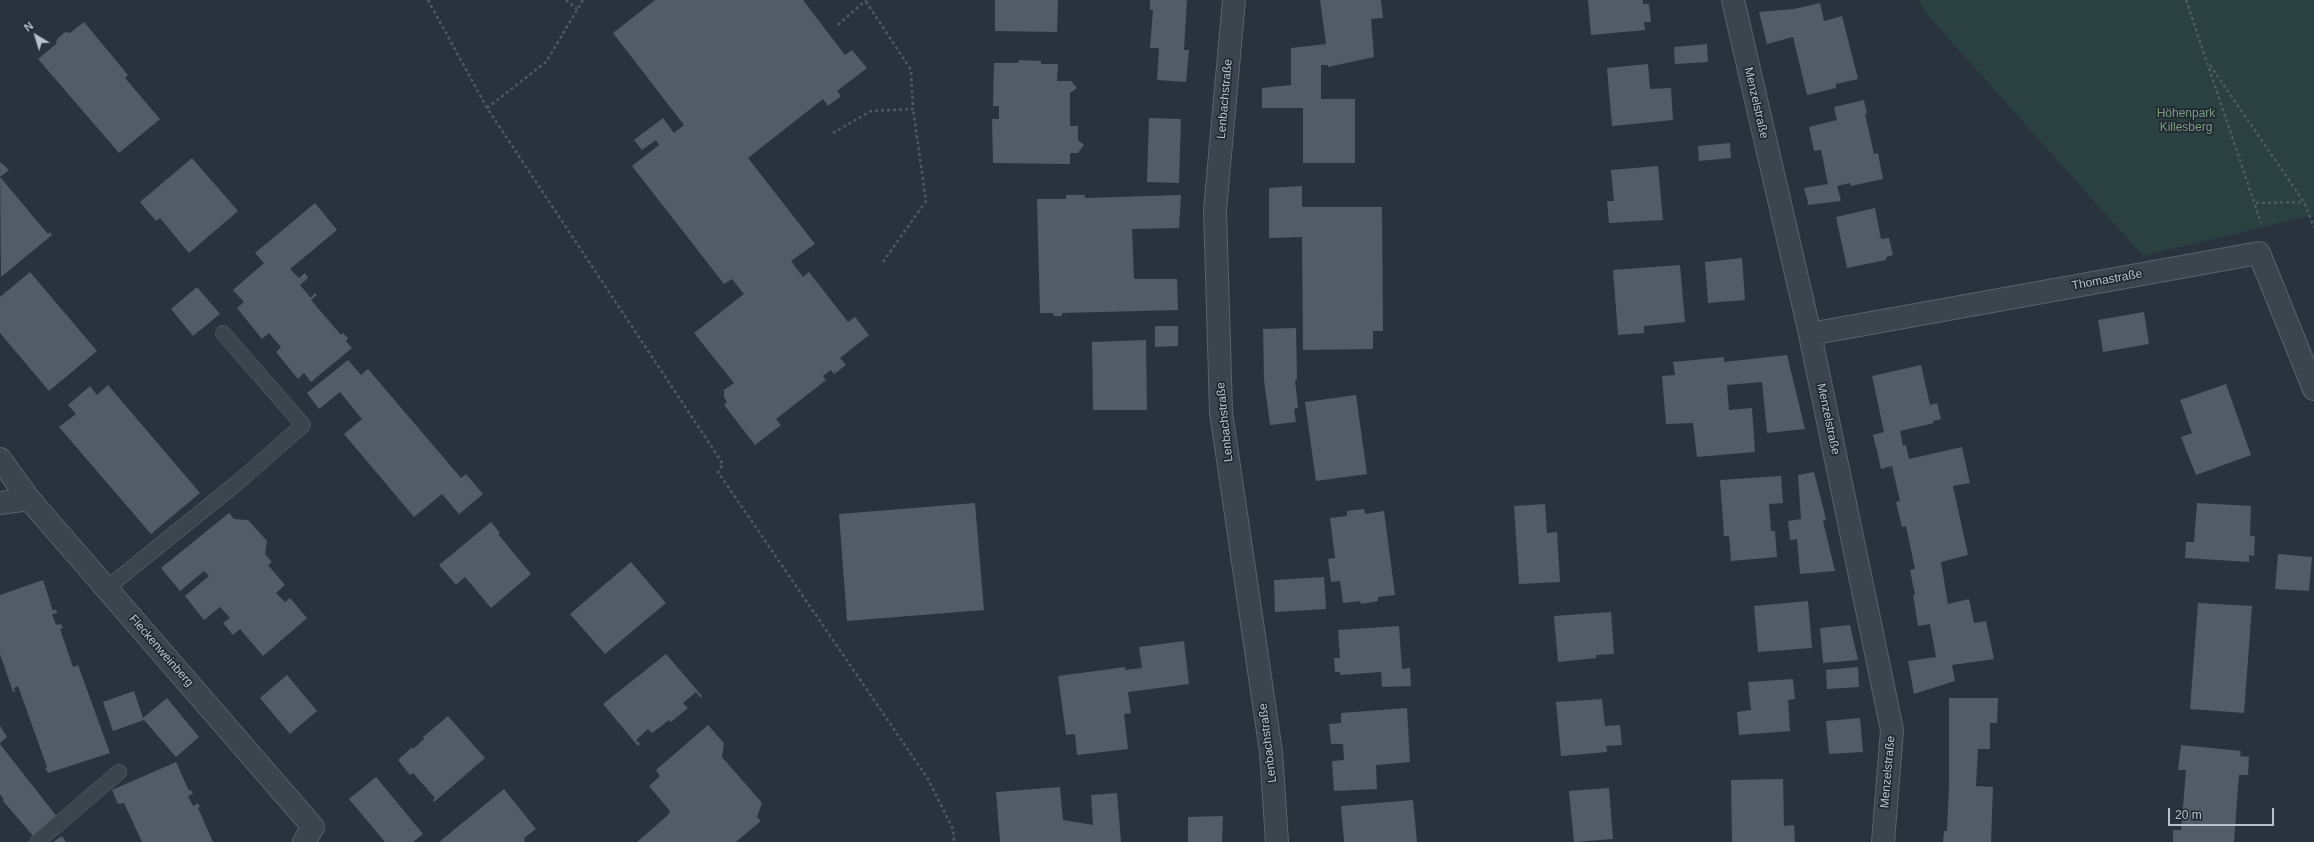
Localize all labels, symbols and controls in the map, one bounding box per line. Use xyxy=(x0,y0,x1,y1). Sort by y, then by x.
north arrow xyxy=(16,16,56,56)
text: N xyxy=(22,19,35,34)
street label: Lenbachstraße xyxy=(1214,58,1236,140)
street label: Menzelstraße xyxy=(1741,66,1771,140)
park label: Höhenpark Killesberg xyxy=(2157,107,2215,135)
street label: Thomastraße xyxy=(2071,267,2143,293)
street label: Lenbachstraße xyxy=(1214,381,1236,463)
street label: Menzelstraße xyxy=(1813,382,1843,456)
street label: Fleckenweinberg xyxy=(126,612,196,690)
street label: Lenbachstraße xyxy=(1256,702,1280,784)
street label: Menzelstraße xyxy=(1878,735,1898,809)
scale bar xyxy=(2170,800,2276,826)
text: 20 m xyxy=(2175,808,2202,822)

